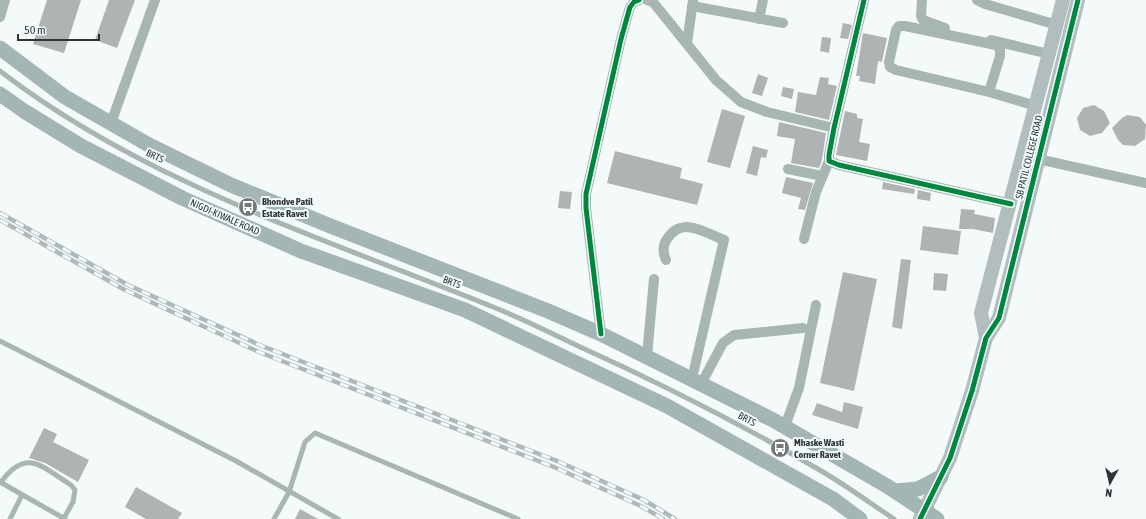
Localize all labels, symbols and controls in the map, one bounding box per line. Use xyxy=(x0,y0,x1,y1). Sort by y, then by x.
scale bar xyxy=(18,16,99,42)
text: 50 m xyxy=(24,23,46,37)
street label: SB PATIL COLLEGE ROAD xyxy=(1013,114,1045,200)
street label: BRTS xyxy=(144,147,166,165)
bus stop icon: Bhondve Patil Estate Ravet xyxy=(237,196,259,218)
place label: Bhondve Patil Estate Ravet xyxy=(262,196,313,219)
street label: NIGDI-KIWALE ROAD xyxy=(189,197,262,237)
street label: BRTS xyxy=(441,274,463,290)
street label: BRTS xyxy=(736,410,758,428)
bus stop icon: Mhaske Wasti Corner Ravet xyxy=(769,437,791,459)
place label: Mhaske Wasti Corner Ravet xyxy=(794,437,844,460)
north arrow xyxy=(1090,463,1130,503)
text: N xyxy=(1105,487,1113,499)

